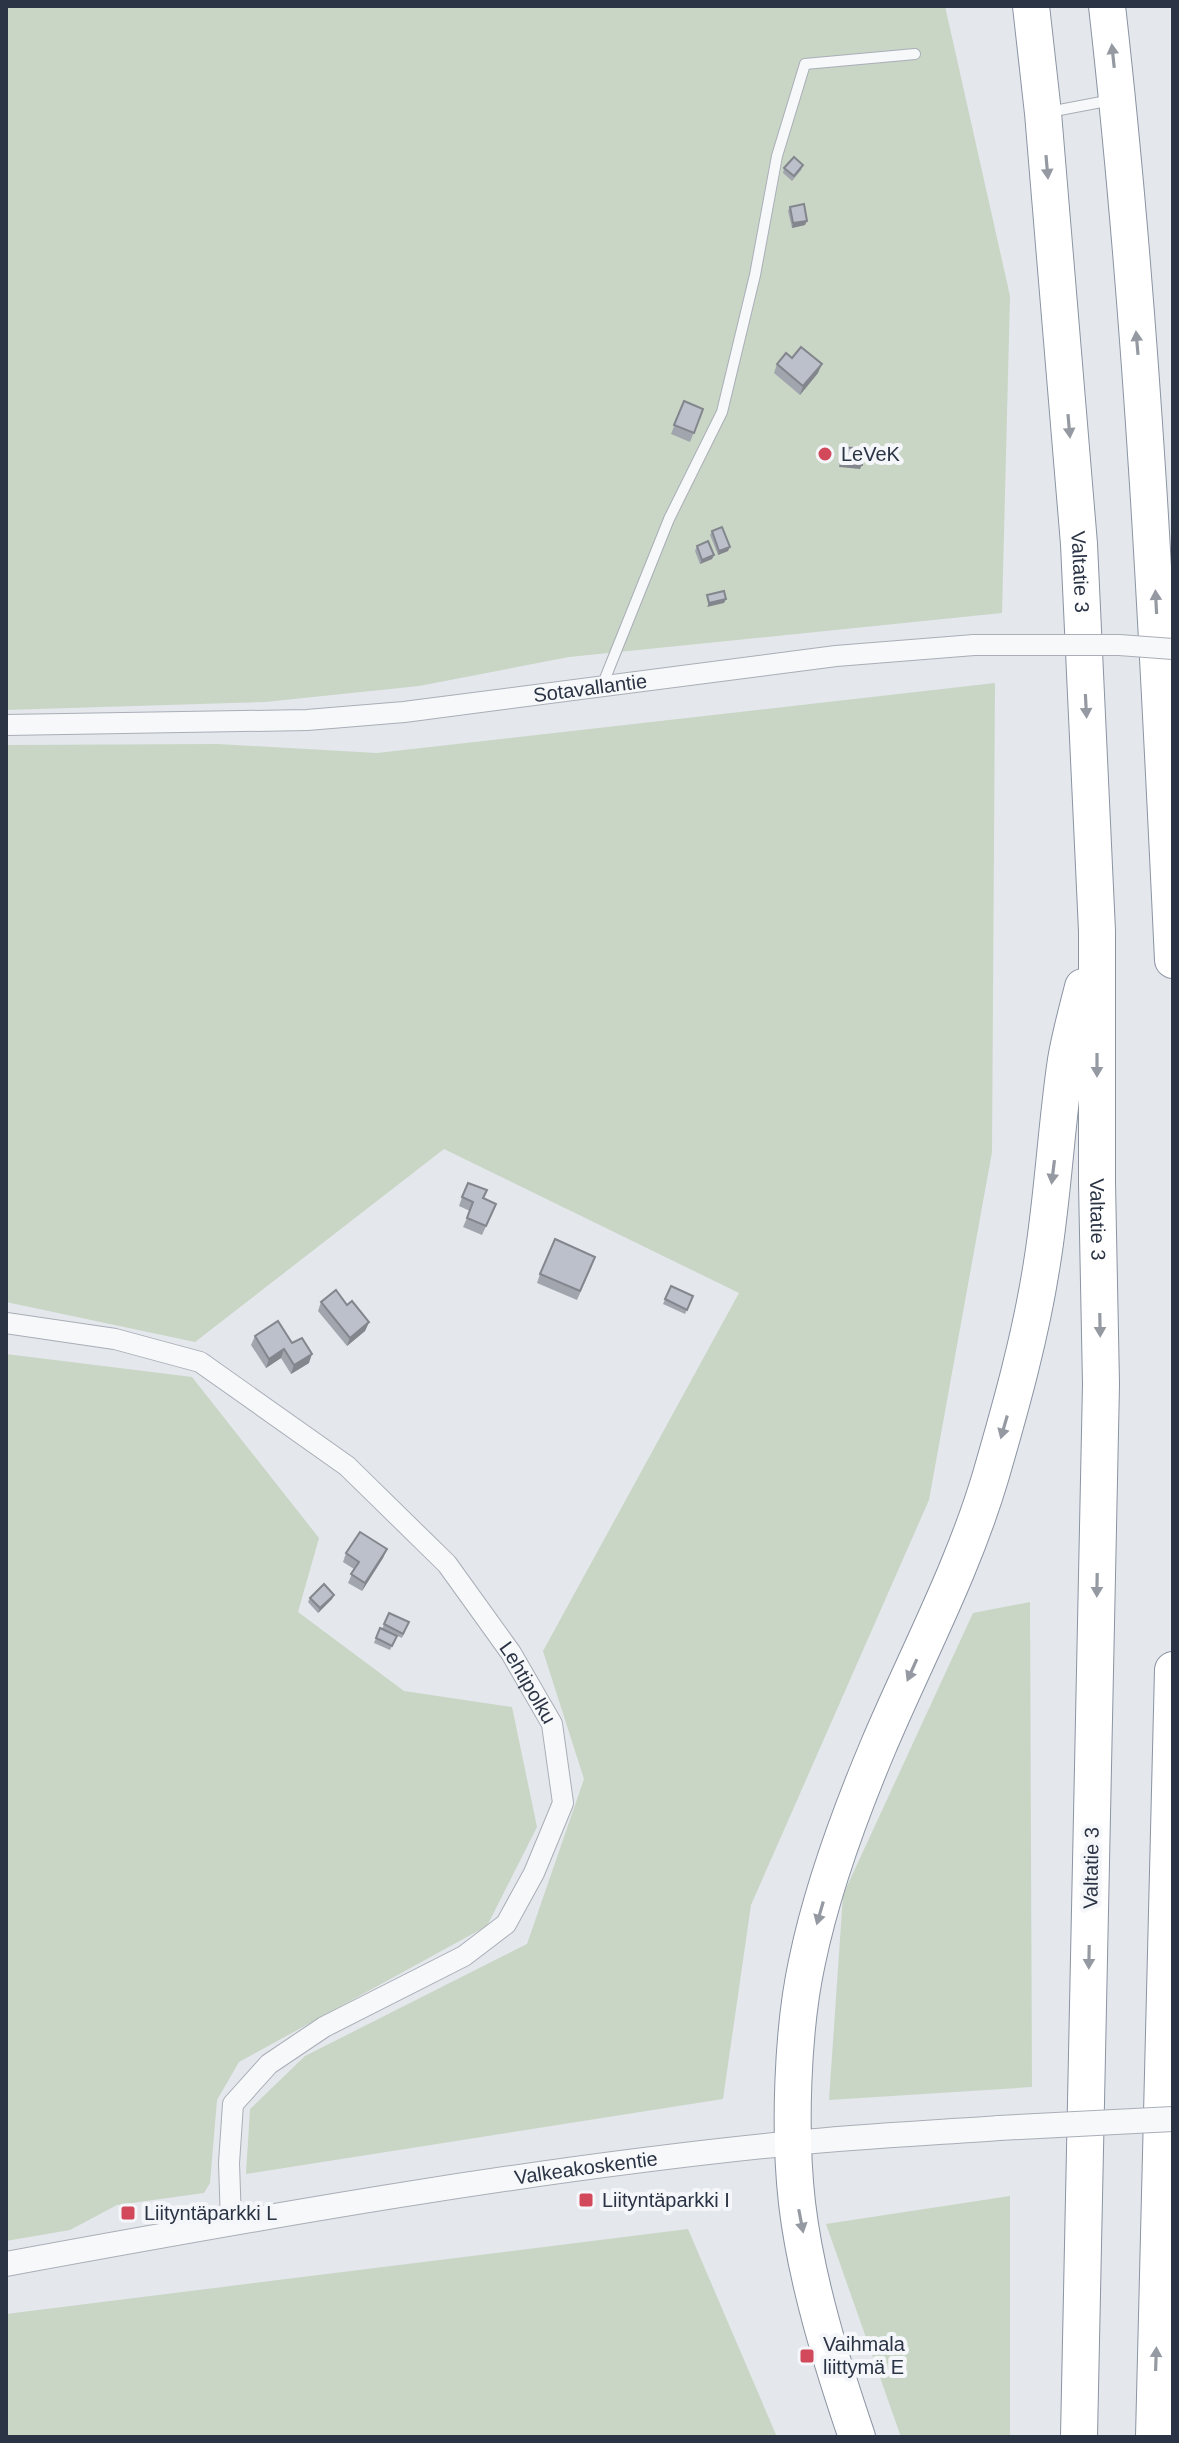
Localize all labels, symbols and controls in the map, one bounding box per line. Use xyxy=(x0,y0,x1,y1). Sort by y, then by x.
one-way arrow xyxy=(1106,43,1119,68)
one-way arrow xyxy=(1041,155,1054,180)
one-way arrow xyxy=(1130,330,1143,355)
one-way arrow xyxy=(1063,414,1076,439)
place label: LeVeK xyxy=(841,443,901,465)
marker: LeVeK xyxy=(816,445,834,463)
street label: Valtatie 3 xyxy=(1067,530,1093,613)
one-way arrow xyxy=(1150,589,1163,614)
street label: Sotavallantie xyxy=(532,670,648,706)
one-way arrow xyxy=(1080,694,1093,719)
one-way arrow xyxy=(1091,1053,1103,1078)
one-way arrow xyxy=(1046,1160,1059,1185)
street label: Valtatie 3 xyxy=(1086,1178,1110,1261)
one-way arrow xyxy=(1094,1313,1106,1338)
one-way arrow xyxy=(998,1415,1010,1440)
one-way arrow xyxy=(1090,1573,1103,1598)
street label: Lehtipolku xyxy=(495,1637,560,1728)
one-way arrow xyxy=(906,1658,919,1682)
street label: Valtatie 3 xyxy=(1079,1827,1103,1909)
one-way arrow xyxy=(814,1900,826,1925)
one-way arrow xyxy=(1083,1945,1095,1970)
street label: Valkeakoskentie xyxy=(513,2147,659,2188)
place label: Liityntäparkki I xyxy=(602,2189,730,2211)
marker: Liityntäparkki I xyxy=(577,2191,595,2209)
place label: Liityntäparkki L xyxy=(144,2202,277,2224)
marker: Liityntäparkki L xyxy=(119,2204,137,2222)
one-way arrow xyxy=(795,2208,807,2233)
place label: Vaihmala liittymä E xyxy=(823,2333,906,2378)
one-way arrow xyxy=(1150,2346,1162,2371)
marker: Vaihmala liittymä E xyxy=(798,2347,816,2365)

